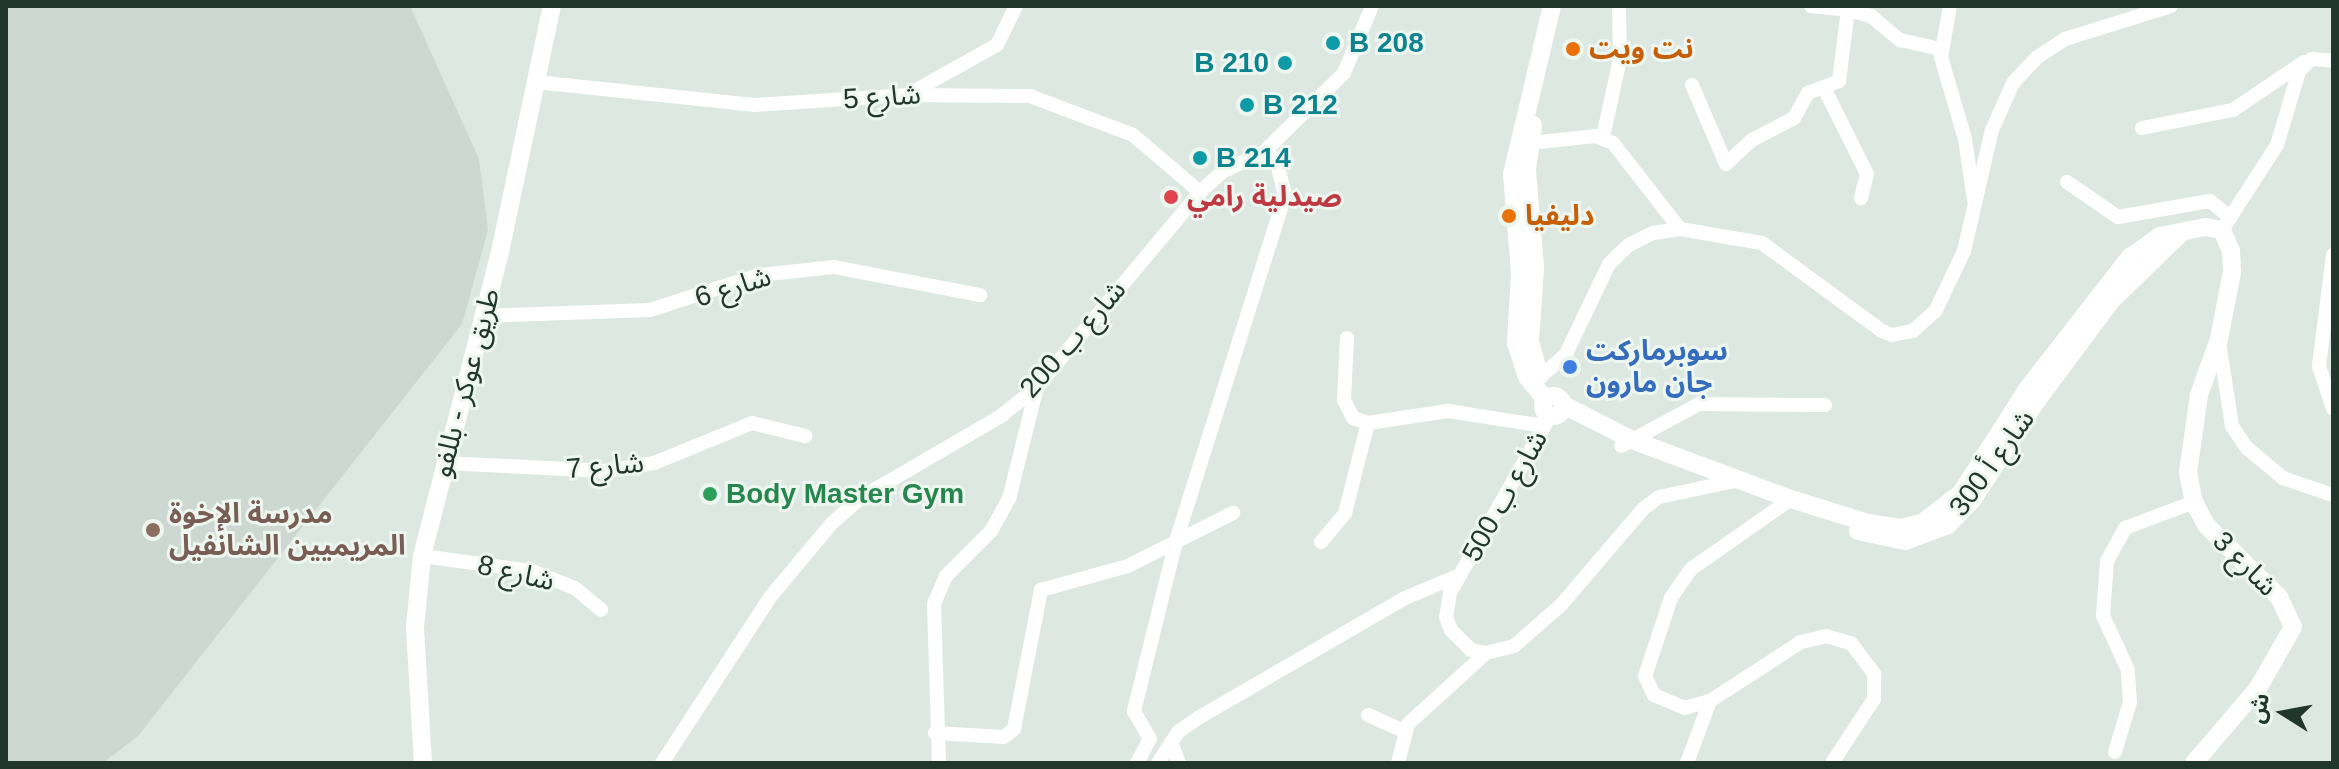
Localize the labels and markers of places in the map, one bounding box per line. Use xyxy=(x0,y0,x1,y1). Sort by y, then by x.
place label: B 208 xyxy=(1349,26,1424,60)
place label: نت ويت xyxy=(1589,32,1694,66)
marker: B 208 xyxy=(1324,34,1342,52)
marker: نت ويت xyxy=(1564,40,1582,58)
place label: B 210 xyxy=(1194,46,1269,80)
marker: B 210 xyxy=(1276,54,1294,72)
place label: B 212 xyxy=(1263,88,1338,122)
marker: B 212 xyxy=(1238,96,1256,114)
place label: B 214 xyxy=(1216,141,1291,175)
marker: B 214 xyxy=(1191,149,1209,167)
place label: صيدلية رامي xyxy=(1187,180,1342,214)
marker: صيدلية رامي xyxy=(1162,188,1180,206)
place label: دليفيا xyxy=(1525,199,1594,233)
marker: دليفيا xyxy=(1500,207,1518,225)
place label: سوبرماركت جان مارون xyxy=(1586,334,1728,400)
marker: سوبرماركت جان مارون xyxy=(1561,358,1579,376)
place label: Body Master Gym xyxy=(726,477,964,511)
marker: Body Master Gym xyxy=(701,485,719,503)
place label: مدرسة الإخوة المريميين الشانفيل xyxy=(169,497,406,563)
marker: مدرسة الإخوة المريميين الشانفيل xyxy=(144,521,162,539)

